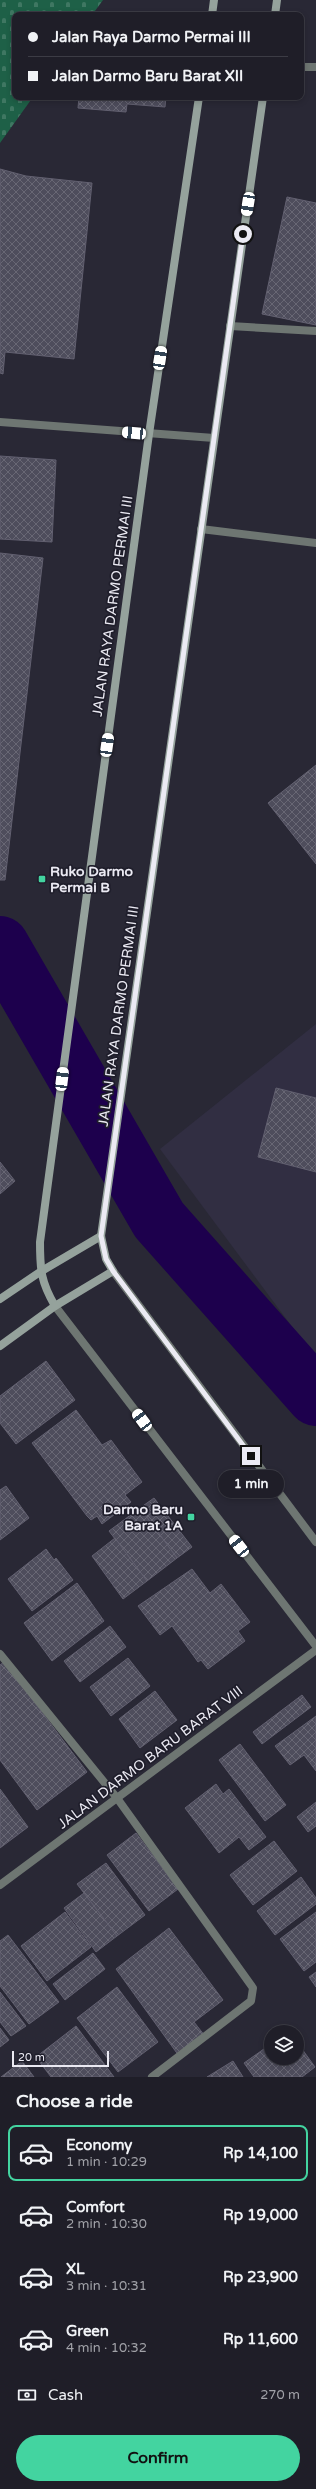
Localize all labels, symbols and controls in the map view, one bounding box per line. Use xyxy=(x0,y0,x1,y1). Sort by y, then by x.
text: Jalan Raya Darmo Permai III xyxy=(52,28,251,46)
text: Jalan Darmo Baru Barat XII xyxy=(52,67,243,85)
car xyxy=(240,191,256,217)
route start xyxy=(234,225,252,243)
car xyxy=(152,345,168,371)
car xyxy=(122,426,146,440)
street label: JALAN RAYA DARMO PERMAI III xyxy=(89,494,136,718)
car xyxy=(99,732,115,758)
place label: Ruko Darmo Permai B xyxy=(50,863,134,896)
marker: Ruko Darmo Permai B xyxy=(37,874,47,884)
street label: JALAN RAYA DARMO PERMAI III xyxy=(95,904,142,1128)
car xyxy=(55,1066,69,1092)
car xyxy=(130,1407,154,1433)
route end xyxy=(242,1447,260,1465)
callout: 1 min xyxy=(218,1470,284,1498)
text: 1 min xyxy=(234,1476,268,1492)
place label: Darmo Baru Barat 1A xyxy=(103,1501,184,1534)
marker: Darmo Baru Barat 1A xyxy=(186,1512,196,1522)
car xyxy=(227,1533,251,1559)
street label: JALAN DARMO BARU BARAT VIII xyxy=(54,1682,246,1833)
map controls xyxy=(264,2025,304,2065)
button: layers xyxy=(264,2025,304,2065)
scale bar xyxy=(12,2049,109,2068)
text: 20 m xyxy=(18,2051,45,2064)
text: Choose a ride xyxy=(16,2090,133,2112)
icon: car xyxy=(18,2135,54,2171)
text: Economy xyxy=(66,2136,132,2154)
text: Rp 14,100 xyxy=(223,2144,298,2162)
text: 1 min · 10:29 xyxy=(66,2154,147,2170)
icon: car xyxy=(18,2197,54,2233)
text: Comfort xyxy=(66,2198,125,2216)
text: Rp 19,000 xyxy=(223,2206,298,2224)
text: 2 min · 10:30 xyxy=(66,2216,147,2232)
icon: car xyxy=(18,2259,54,2295)
text: XL xyxy=(66,2260,85,2278)
text: Rp 23,900 xyxy=(223,2268,298,2286)
text: 3 min · 10:31 xyxy=(66,2278,147,2294)
icon: car xyxy=(18,2321,54,2357)
text: Green xyxy=(66,2322,109,2340)
text: Rp 11,600 xyxy=(223,2330,298,2348)
text: 4 min · 10:32 xyxy=(66,2340,147,2356)
icon: cash xyxy=(16,2384,38,2406)
text: Cash xyxy=(48,2386,83,2404)
text: 270 m xyxy=(260,2387,300,2403)
button: Confirm xyxy=(16,2435,300,2481)

